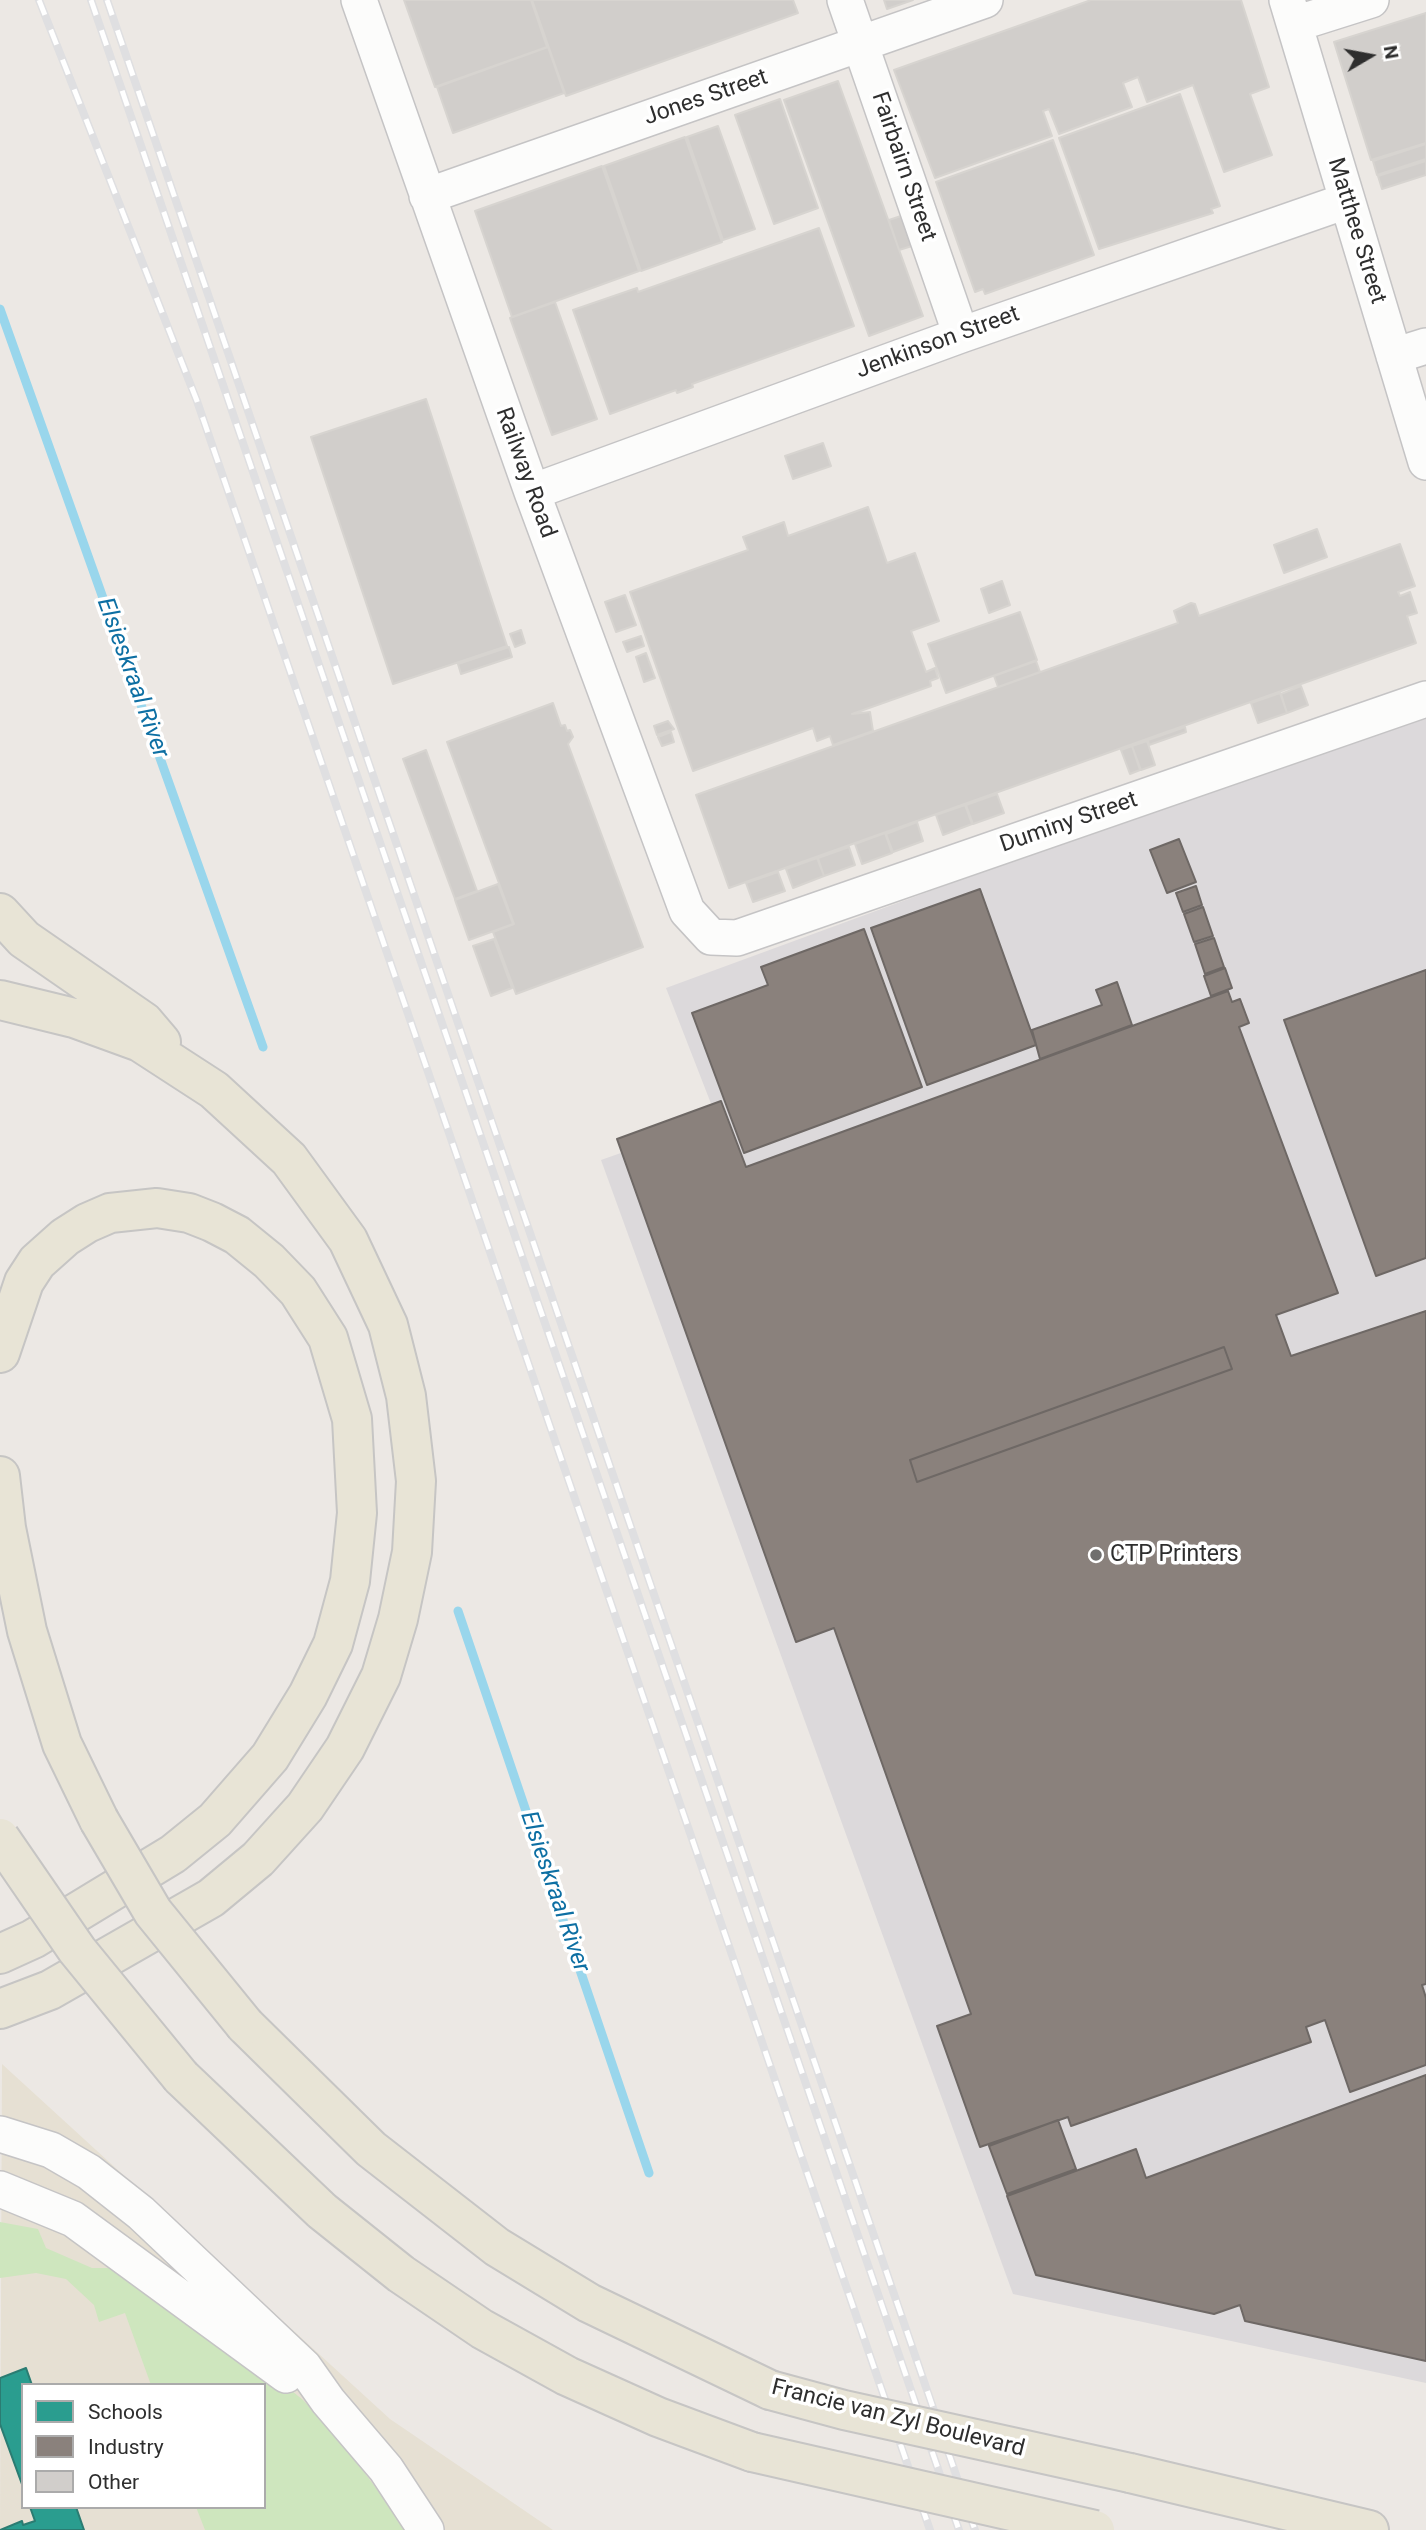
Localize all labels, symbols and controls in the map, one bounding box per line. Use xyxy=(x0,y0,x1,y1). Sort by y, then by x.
north arrow xyxy=(1335,21,1405,91)
text: N xyxy=(1379,44,1404,61)
street label: Jones Street xyxy=(641,64,771,132)
street label: Fairbairn Street xyxy=(865,89,941,245)
street label: Matthee Street xyxy=(1321,155,1391,307)
street label: Jenkinson Street xyxy=(853,301,1023,385)
street label: Railway Road xyxy=(489,404,561,542)
water label: Elsieskraal River xyxy=(90,594,174,762)
street label: Duminy Street xyxy=(997,787,1141,859)
place label: CTP Printers xyxy=(1110,1541,1239,1569)
marker: CTP Printers xyxy=(1088,1547,1104,1563)
water label: Elsieskraal River xyxy=(513,1808,595,1976)
street label: Francie van Zyl Boulevard xyxy=(769,2374,1027,2464)
legend xyxy=(21,2383,266,2509)
text: Schools xyxy=(88,2400,163,2424)
text: Industry xyxy=(88,2435,164,2459)
text: Other xyxy=(88,2470,139,2494)

